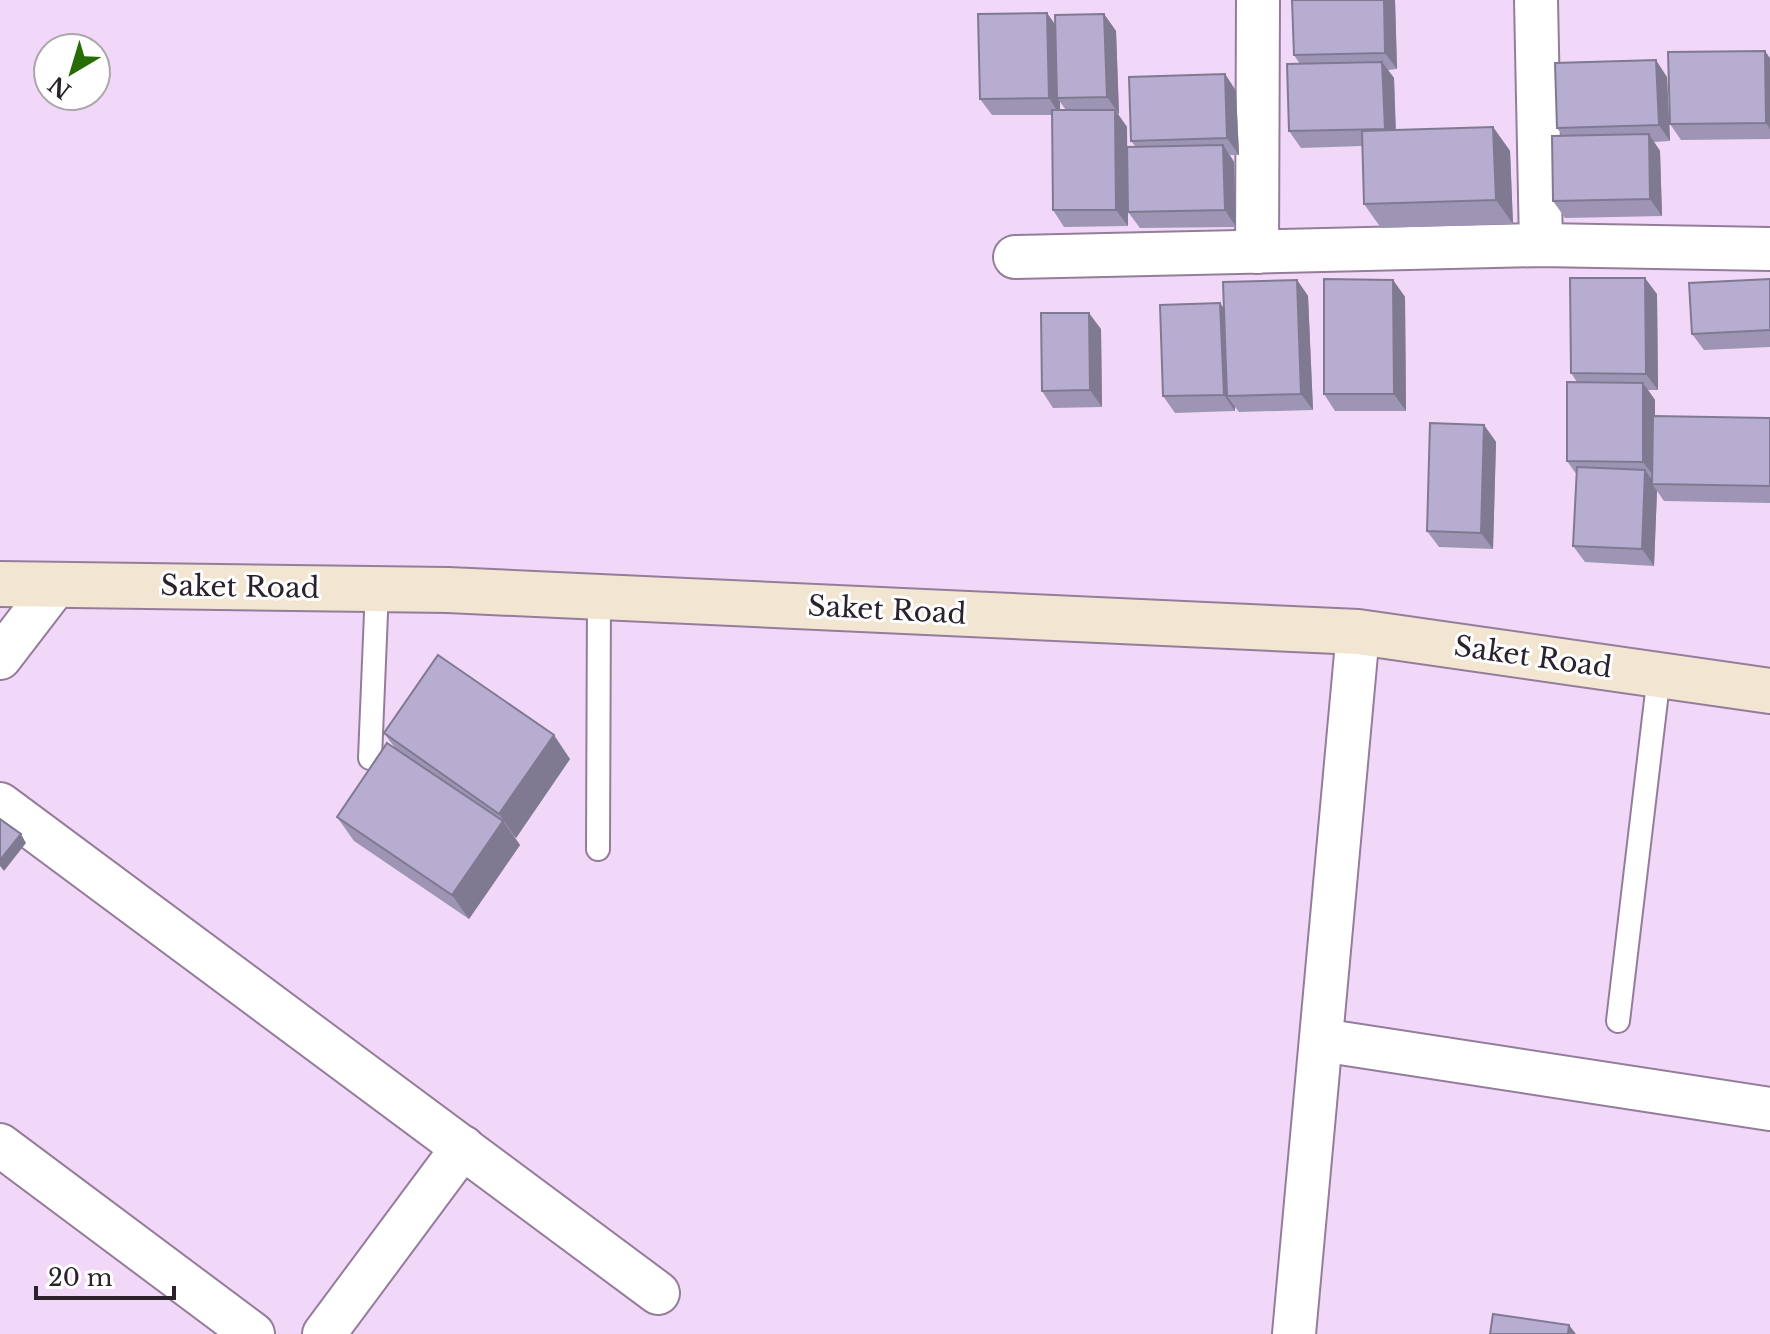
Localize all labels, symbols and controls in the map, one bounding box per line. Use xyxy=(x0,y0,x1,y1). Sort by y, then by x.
north arrow xyxy=(32,32,112,112)
text: N xyxy=(43,70,76,104)
street label: Saket Road xyxy=(160,568,320,606)
street label: Saket Road xyxy=(807,588,967,632)
street label: Saket Road xyxy=(1452,629,1614,685)
scale bar xyxy=(36,1250,174,1300)
text: 20 m xyxy=(48,1263,113,1292)

